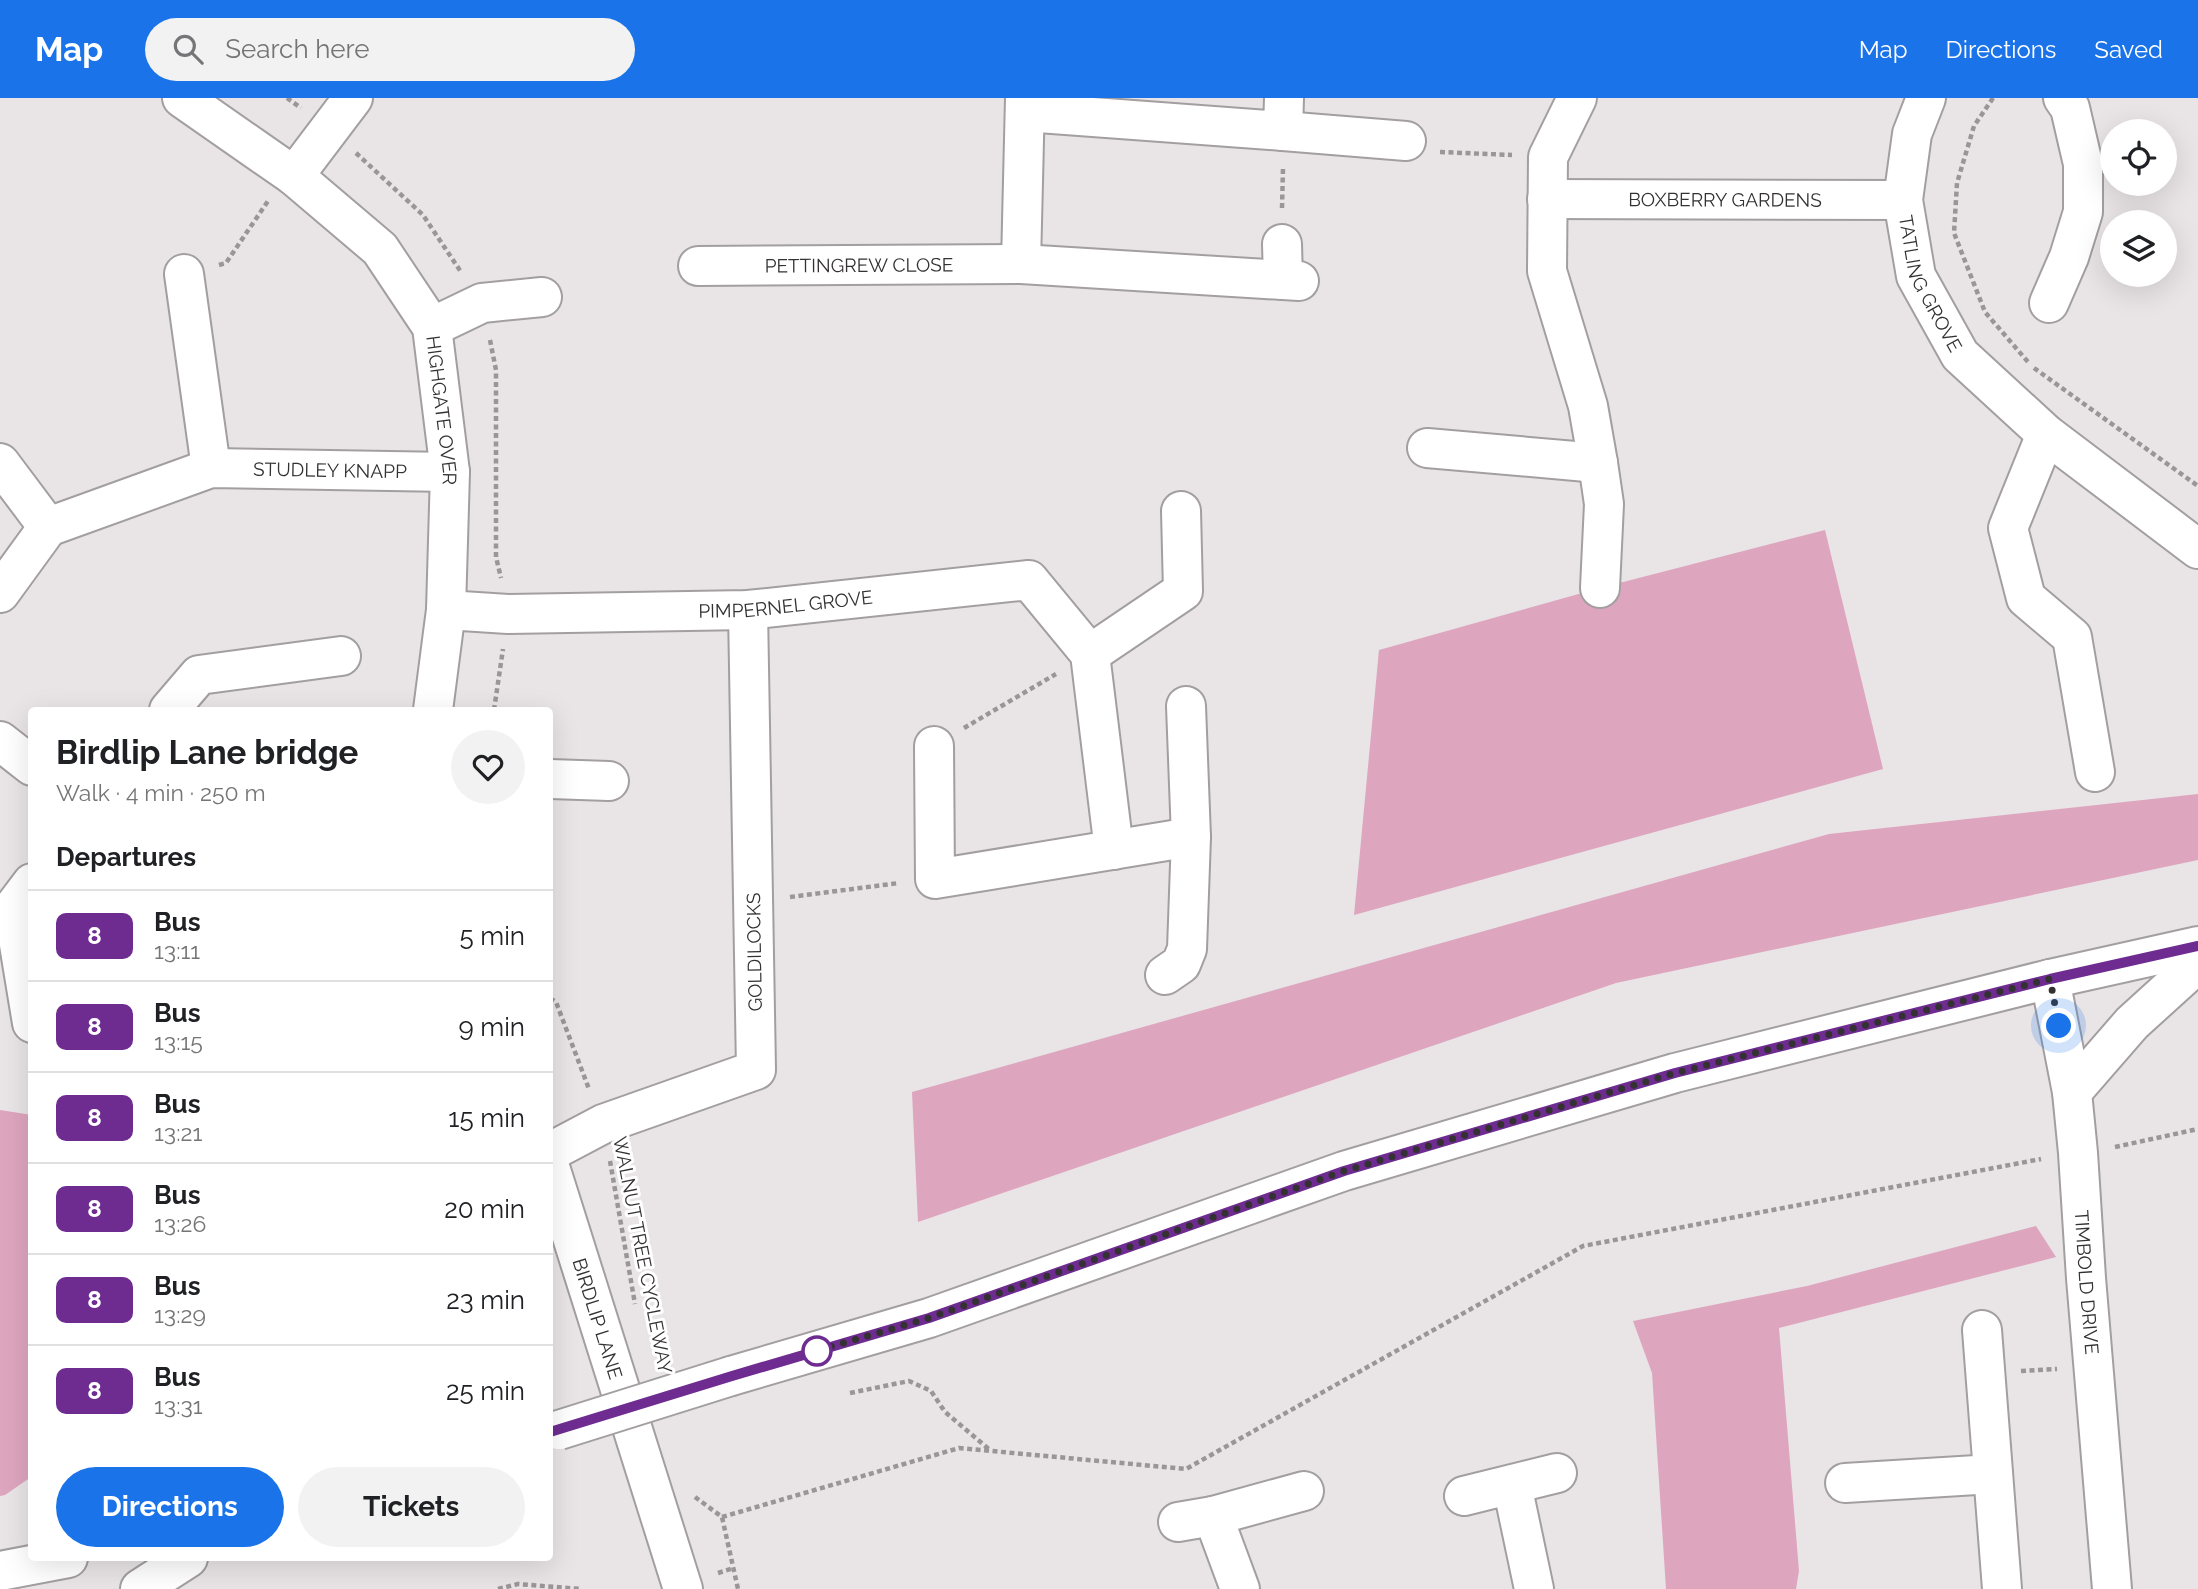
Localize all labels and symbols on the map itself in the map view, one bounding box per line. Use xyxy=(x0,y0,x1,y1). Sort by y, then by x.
street label: BOXBERRY GARDENS xyxy=(1628,188,1822,211)
street label: TATLING GROVE xyxy=(1895,213,1967,356)
street label: PETTINGREW CLOSE xyxy=(765,253,953,277)
street label: HIGHGATE OVER xyxy=(422,334,461,485)
street label: STUDLEY KNAPP xyxy=(253,458,407,482)
street label: PIMPERNEL GROVE xyxy=(698,586,874,622)
street label: GOLDILOCKS xyxy=(742,892,766,1012)
your location xyxy=(2041,1008,2076,1043)
street label: WALNUT TREE CYCLEWAY xyxy=(609,1134,677,1376)
street label: TIMBOLD DRIVE xyxy=(2071,1209,2103,1355)
street label: BIRDLIP LANE xyxy=(568,1255,627,1382)
unlabelled marker xyxy=(802,1336,832,1366)

